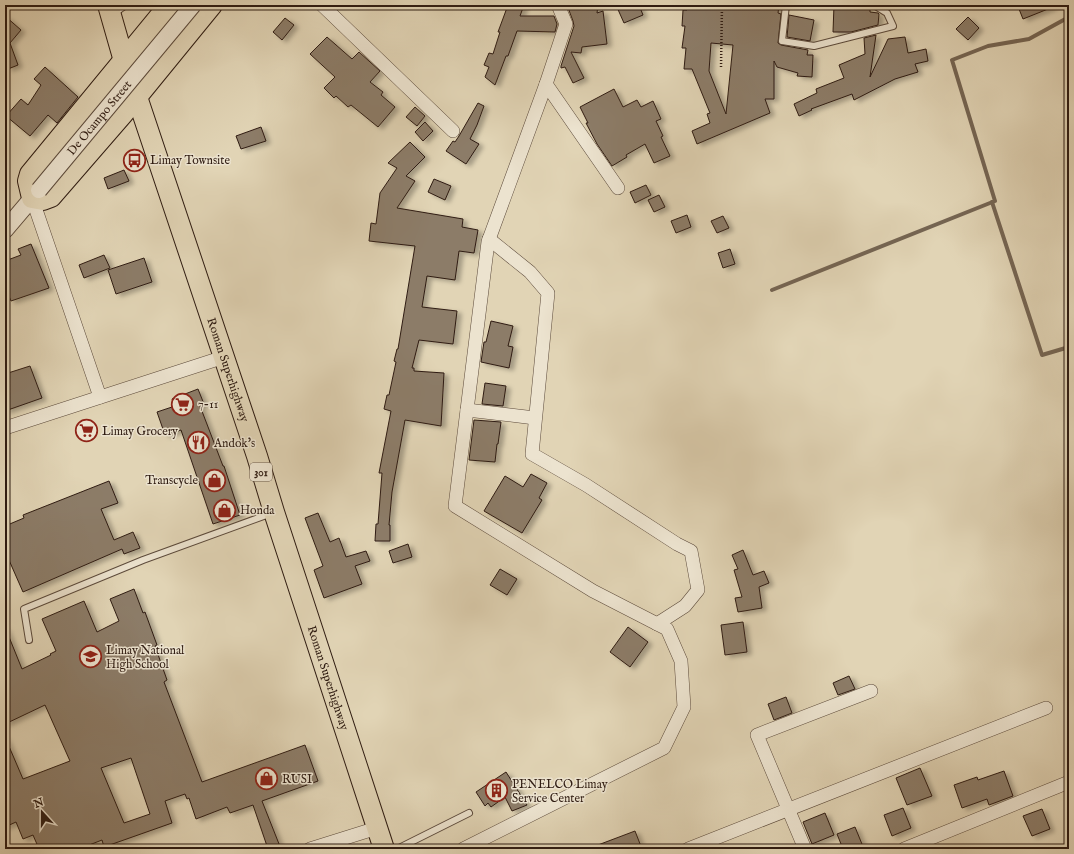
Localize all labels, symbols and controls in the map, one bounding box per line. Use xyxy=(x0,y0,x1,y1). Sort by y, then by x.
street label: De Ocampo Street xyxy=(64,78,135,159)
bus stop icon: Limay Townsite xyxy=(121,147,147,173)
place label: Limay Townsite xyxy=(150,153,230,168)
street label: Roman Superhighway xyxy=(203,316,252,424)
supermarket icon: 7-11 xyxy=(169,391,195,417)
place label: 7-11 xyxy=(198,397,218,412)
supermarket icon: Limay Grocery xyxy=(74,418,100,444)
place label: Limay Grocery xyxy=(102,424,178,439)
restaurant icon: Andok's xyxy=(186,430,212,456)
place label: Andok's xyxy=(213,436,255,451)
road number: 301 xyxy=(250,463,272,481)
shop icon: Transcycle xyxy=(201,467,227,493)
place label: Transcycle xyxy=(145,473,198,488)
shop icon: Honda xyxy=(211,497,237,523)
place label: Honda xyxy=(240,503,275,518)
street label: Roman Superhighway xyxy=(304,624,352,732)
place label: Limay National High School xyxy=(106,643,185,672)
school or university icon: Limay National High School xyxy=(77,644,103,670)
shop icon: RUSI xyxy=(254,766,280,792)
place label: RUSI xyxy=(282,772,312,787)
place label: PENELCO Limay Service Center xyxy=(512,777,608,806)
building icon: PENELCO Limay Service Center xyxy=(483,778,509,804)
north arrow xyxy=(22,792,62,832)
text: N xyxy=(31,795,46,812)

